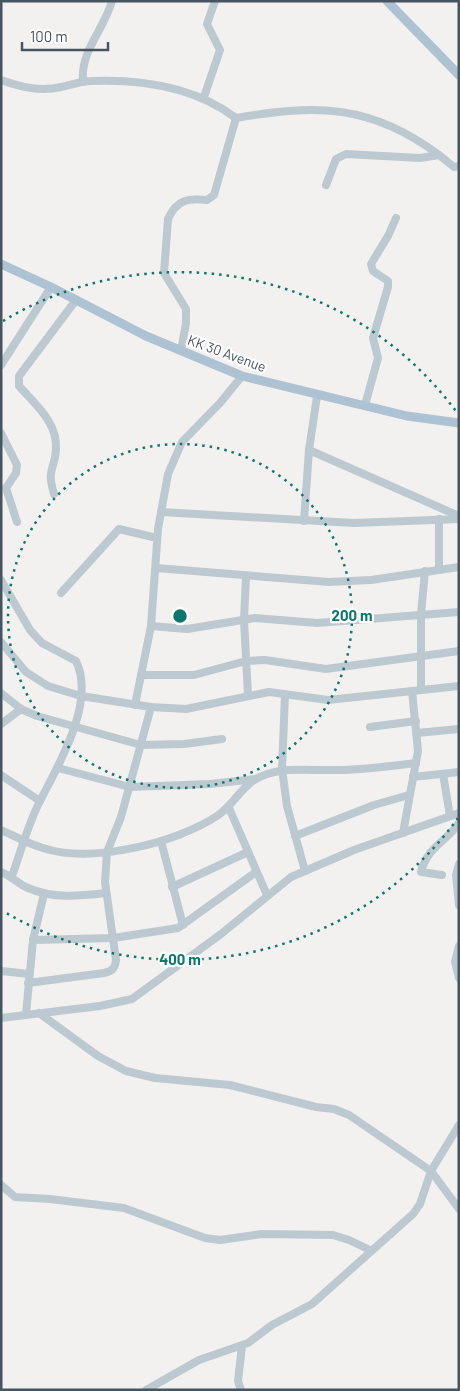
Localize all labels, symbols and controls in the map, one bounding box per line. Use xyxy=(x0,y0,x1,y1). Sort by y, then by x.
scale bar xyxy=(22,20,109,52)
text: 100 m xyxy=(30,27,68,45)
street label: KK 30 Avenue xyxy=(185,331,269,375)
text: 200 m xyxy=(331,606,373,624)
centre of rings xyxy=(171,607,189,625)
text: 400 m xyxy=(159,950,201,968)

